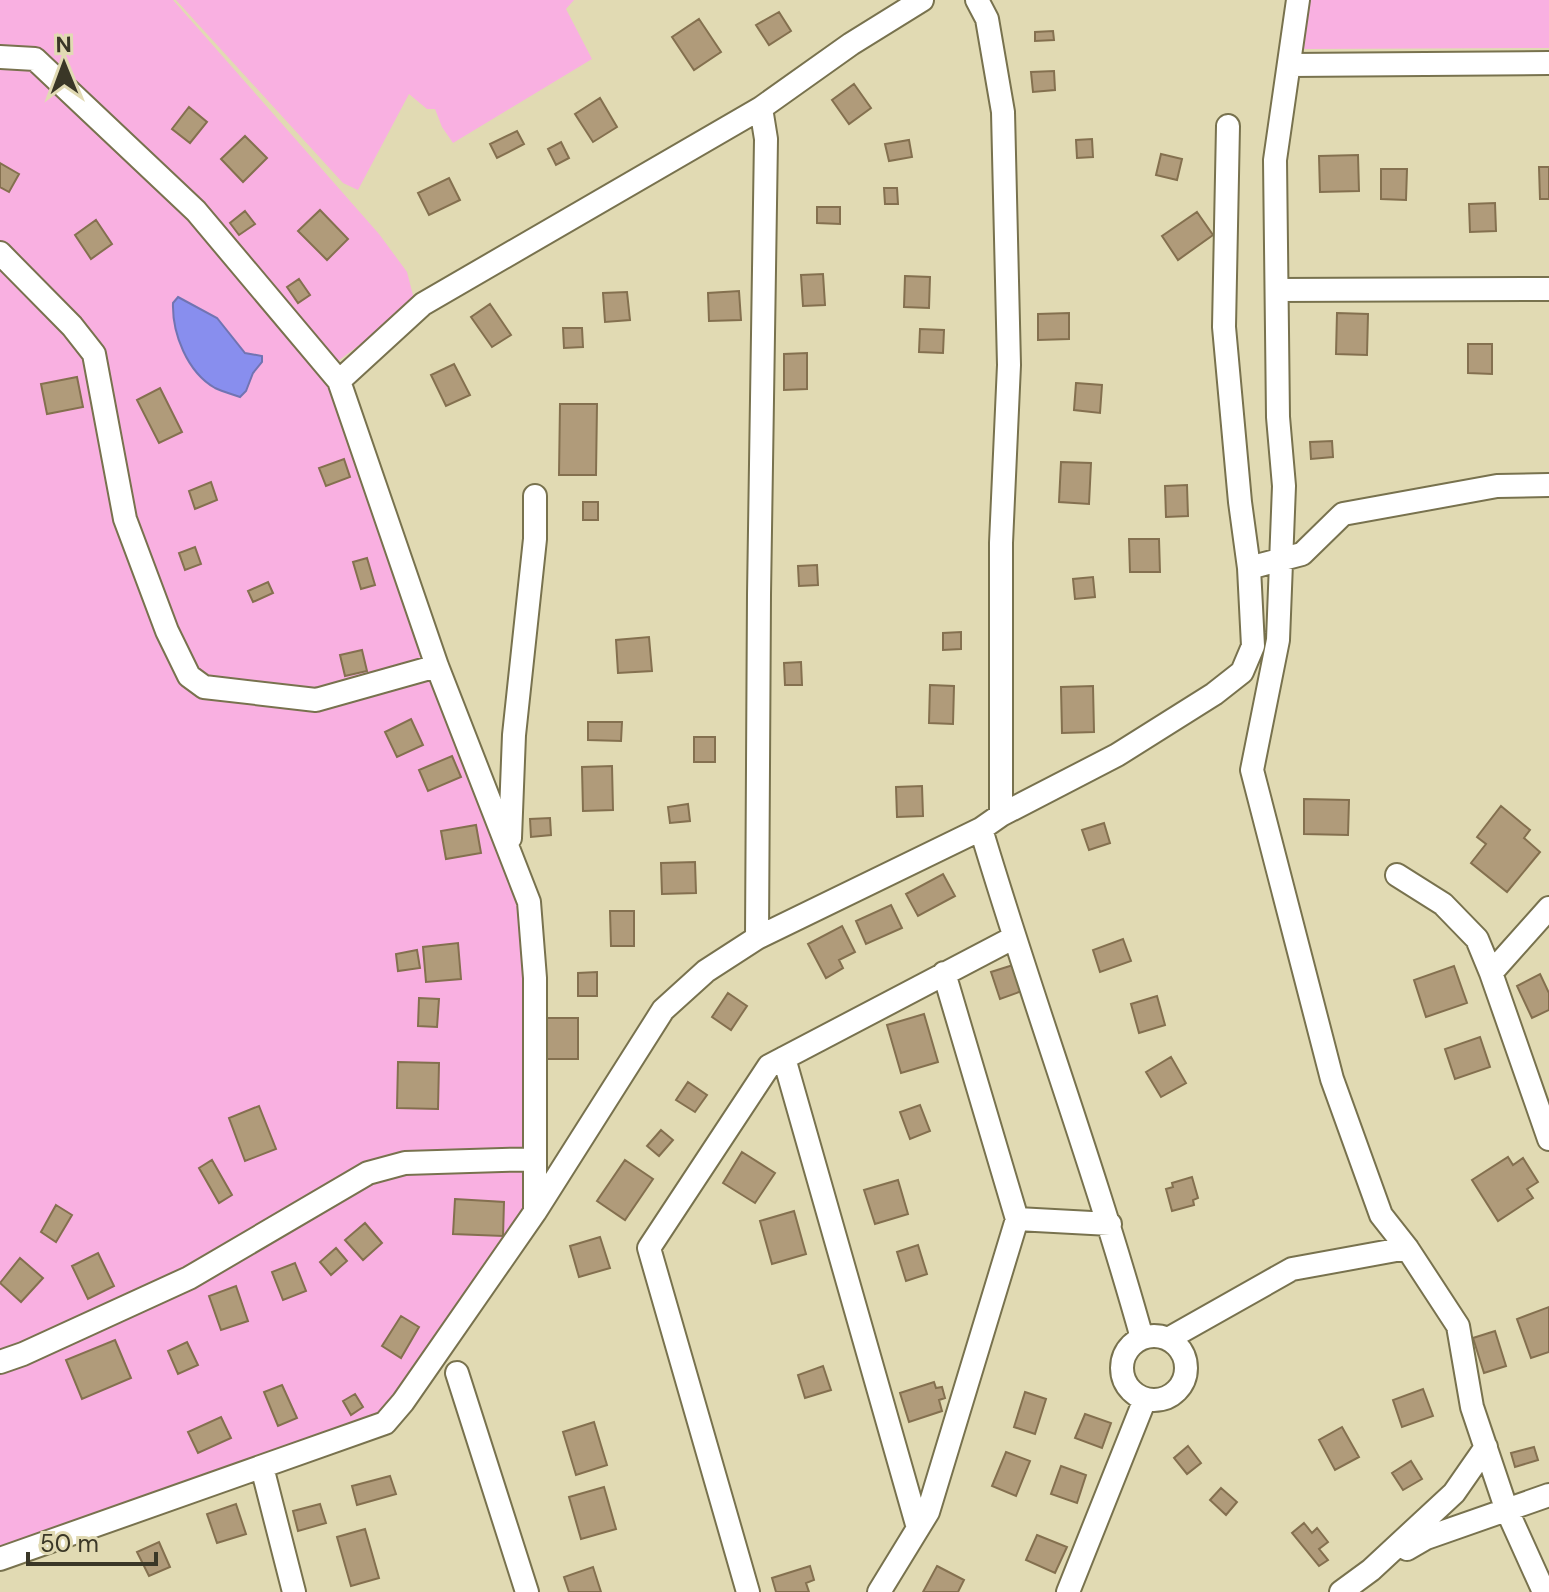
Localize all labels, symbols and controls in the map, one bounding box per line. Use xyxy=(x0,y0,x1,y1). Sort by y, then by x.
north arrow xyxy=(24,24,104,104)
text: N xyxy=(55,30,72,59)
scale bar xyxy=(28,1516,156,1566)
text: 50 m xyxy=(40,1528,99,1559)

